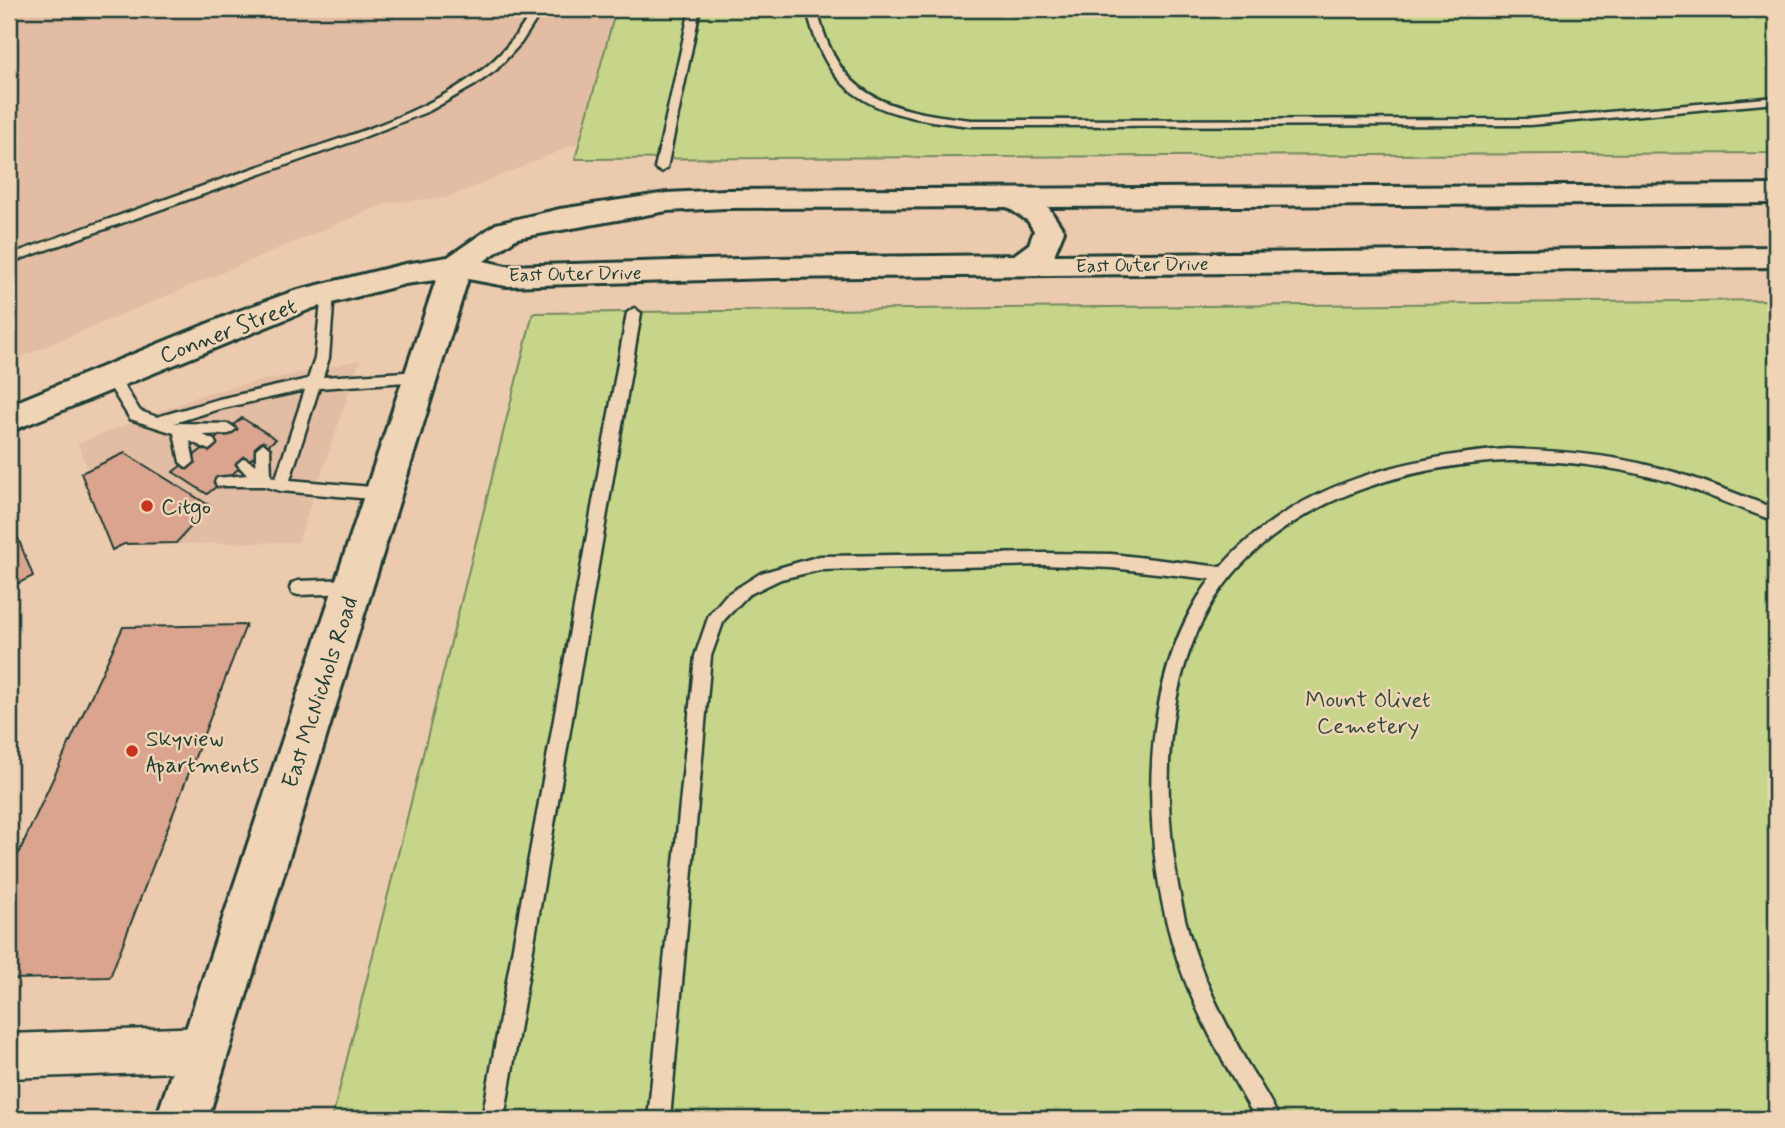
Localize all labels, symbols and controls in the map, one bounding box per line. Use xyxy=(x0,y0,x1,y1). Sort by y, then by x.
street label: East Outer Drive xyxy=(1075,252,1209,279)
street label: East Outer Drive xyxy=(508,261,642,288)
street label: Conner Street xyxy=(156,292,302,372)
place label: Citgo xyxy=(161,493,211,525)
marker: Citgo xyxy=(139,498,155,514)
street label: East McNichols Road xyxy=(276,593,366,792)
park label: Mount Olivet Cemetery xyxy=(1305,686,1431,742)
place label: Skyview Apartments xyxy=(146,725,259,782)
marker: Skyview Apartments xyxy=(124,743,140,759)

